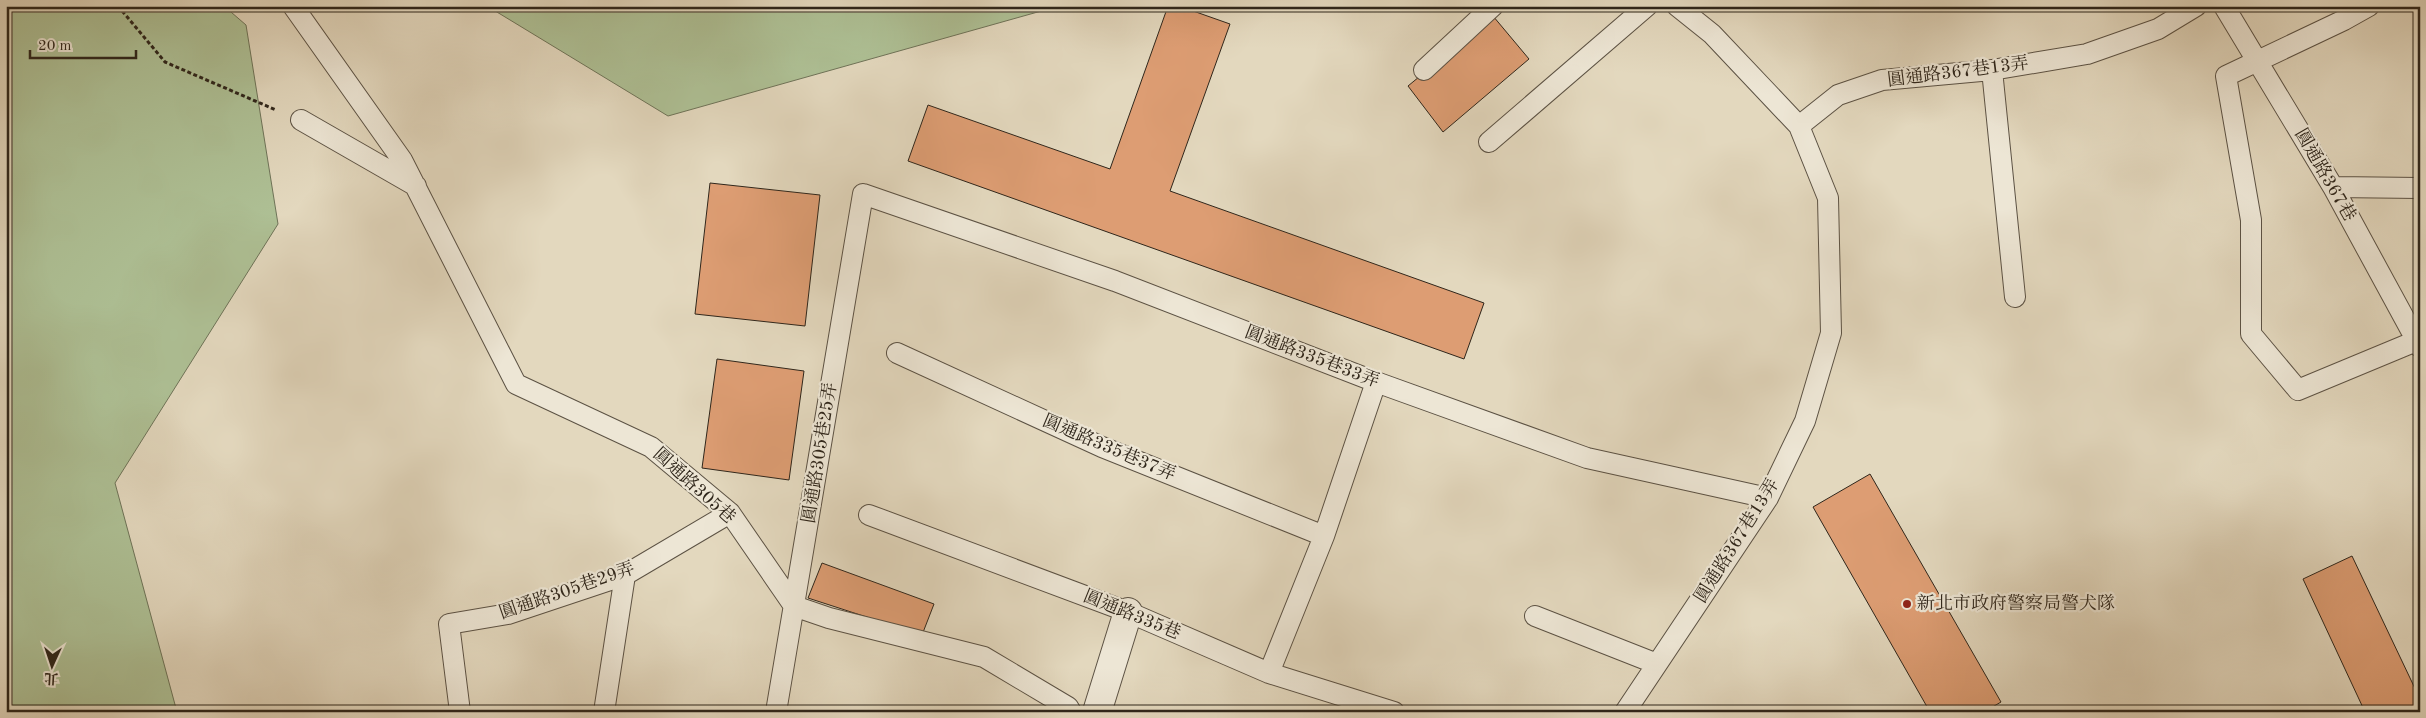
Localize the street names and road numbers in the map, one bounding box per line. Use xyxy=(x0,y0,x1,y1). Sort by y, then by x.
street label: 圓通路367巷13弄 xyxy=(1886,52,2030,90)
street label: 圓通路367巷 xyxy=(2291,125,2360,224)
street label: 圓通路335巷33弄 xyxy=(1242,321,1382,391)
street label: 圓通路305巷25弄 xyxy=(798,381,840,525)
street label: 圓通路335巷37弄 xyxy=(1040,410,1179,484)
street label: 圓通路305巷 xyxy=(650,443,740,527)
street label: 圓通路367巷13弄 xyxy=(1690,475,1782,606)
street label: 圓通路305巷29弄 xyxy=(496,557,637,623)
street label: 圓通路335巷 xyxy=(1081,585,1184,643)

